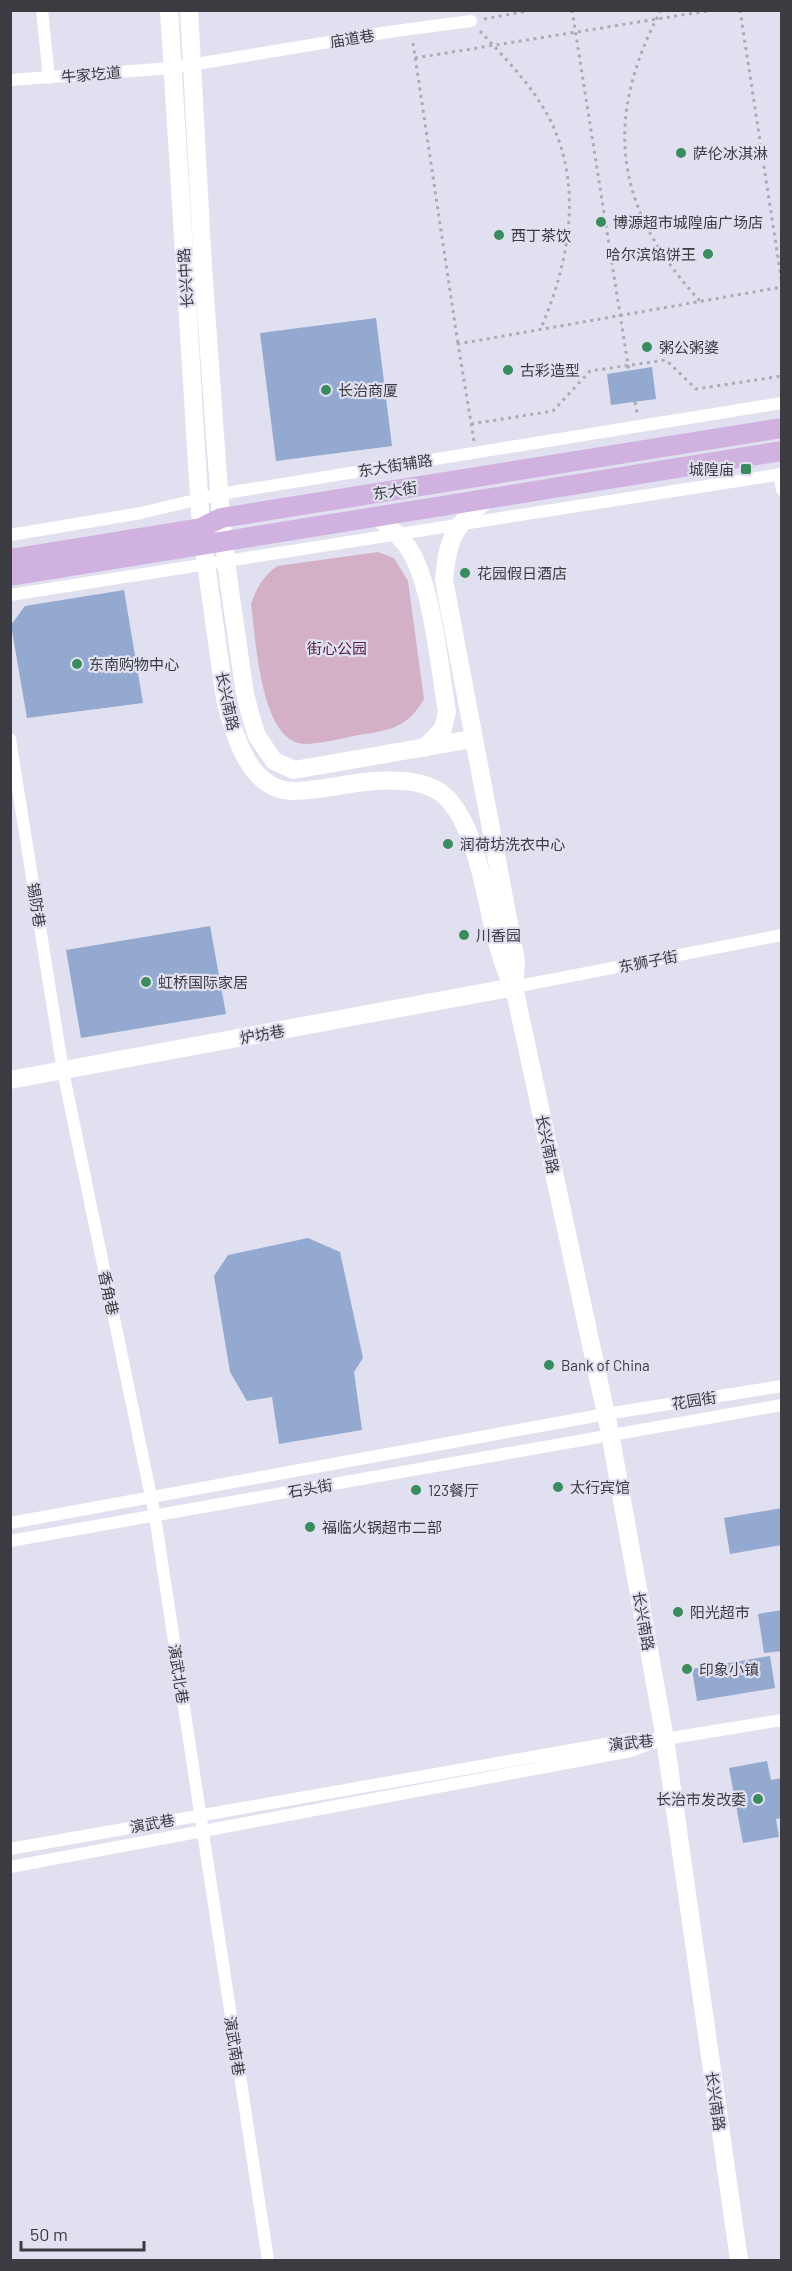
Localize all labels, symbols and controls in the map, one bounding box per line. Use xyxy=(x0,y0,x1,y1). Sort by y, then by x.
street label: 庙道巷 xyxy=(328,26,376,50)
street label: 牛家圪道 xyxy=(60,62,122,86)
place label: 萨伦冰淇淋 xyxy=(693,144,768,162)
marker: 萨伦冰淇淋 xyxy=(674,146,688,160)
place label: 博源超市城隍庙广场店 xyxy=(613,213,763,231)
marker: 博源超市城隍庙广场店 xyxy=(594,215,608,229)
place label: 西丁茶饮 xyxy=(511,226,571,244)
marker: 西丁茶饮 xyxy=(492,228,506,242)
place label: 哈尔滨馅饼王 xyxy=(606,245,696,263)
street label: 长兴中路 xyxy=(174,247,196,309)
marker: 哈尔滨馅饼王 xyxy=(701,247,715,261)
place label: 粥公粥婆 xyxy=(659,338,719,356)
marker: 粥公粥婆 xyxy=(640,340,654,354)
place label: 古彩造型 xyxy=(520,361,580,379)
marker: 古彩造型 xyxy=(501,363,515,377)
place label: 长治商厦 xyxy=(338,381,398,399)
marker: 长治商厦 xyxy=(319,383,333,397)
street label: 东大街辅路 xyxy=(357,450,433,480)
place label: 城隍庙 xyxy=(689,460,734,478)
marker: 城隍庙 xyxy=(739,462,753,476)
street label: 东大街 xyxy=(371,478,419,502)
place label: 花园假日酒店 xyxy=(477,564,567,582)
marker: 花园假日酒店 xyxy=(458,566,472,580)
park label: 街心公园 xyxy=(307,639,367,657)
place label: 东南购物中心 xyxy=(89,655,179,673)
marker: 东南购物中心 xyxy=(70,657,84,671)
street label: 长兴南路 xyxy=(213,670,243,732)
place label: 润荷坊洗衣中心 xyxy=(460,835,565,853)
marker: 润荷坊洗衣中心 xyxy=(441,837,455,851)
street label: 锡防巷 xyxy=(25,881,49,929)
place label: 川香园 xyxy=(476,926,521,944)
marker: 川香园 xyxy=(457,928,471,942)
street label: 东狮子街 xyxy=(617,946,679,976)
place label: 虹桥国际家居 xyxy=(158,973,248,991)
marker: 虹桥国际家居 xyxy=(139,975,153,989)
street label: 炉坊巷 xyxy=(238,1021,286,1047)
street label: 长兴南路 xyxy=(533,1113,563,1175)
street label: 香角巷 xyxy=(96,1269,122,1317)
place label: Bank of China xyxy=(561,1356,650,1374)
marker: Bank of China xyxy=(542,1358,556,1372)
street label: 花园街 xyxy=(670,1388,718,1412)
street label: 石头街 xyxy=(286,1475,334,1501)
place label: 太行宾馆 xyxy=(570,1478,630,1496)
marker: 太行宾馆 xyxy=(551,1480,565,1494)
place label: 123餐厅 xyxy=(428,1481,479,1499)
marker: 123餐厅 xyxy=(409,1483,423,1497)
place label: 福临火锅超市二部 xyxy=(322,1518,442,1536)
marker: 福临火锅超市二部 xyxy=(303,1520,317,1534)
street label: 长兴南路 xyxy=(630,1590,658,1652)
place label: 阳光超市 xyxy=(690,1603,750,1621)
marker: 阳光超市 xyxy=(671,1605,685,1619)
street label: 演武北巷 xyxy=(165,1643,193,1705)
place label: 印象小镇 xyxy=(699,1660,759,1678)
marker: 印象小镇 xyxy=(680,1662,694,1676)
street label: 演武巷 xyxy=(608,1731,654,1753)
place label: 长治市发改委 xyxy=(656,1790,746,1808)
marker: 长治市发改委 xyxy=(751,1792,765,1806)
street label: 演武巷 xyxy=(128,1810,176,1836)
street label: 演武南巷 xyxy=(221,2015,249,2077)
street label: 长兴南路 xyxy=(703,2070,729,2132)
scale bar xyxy=(21,2214,144,2252)
text: 50 m xyxy=(30,2223,68,2245)

